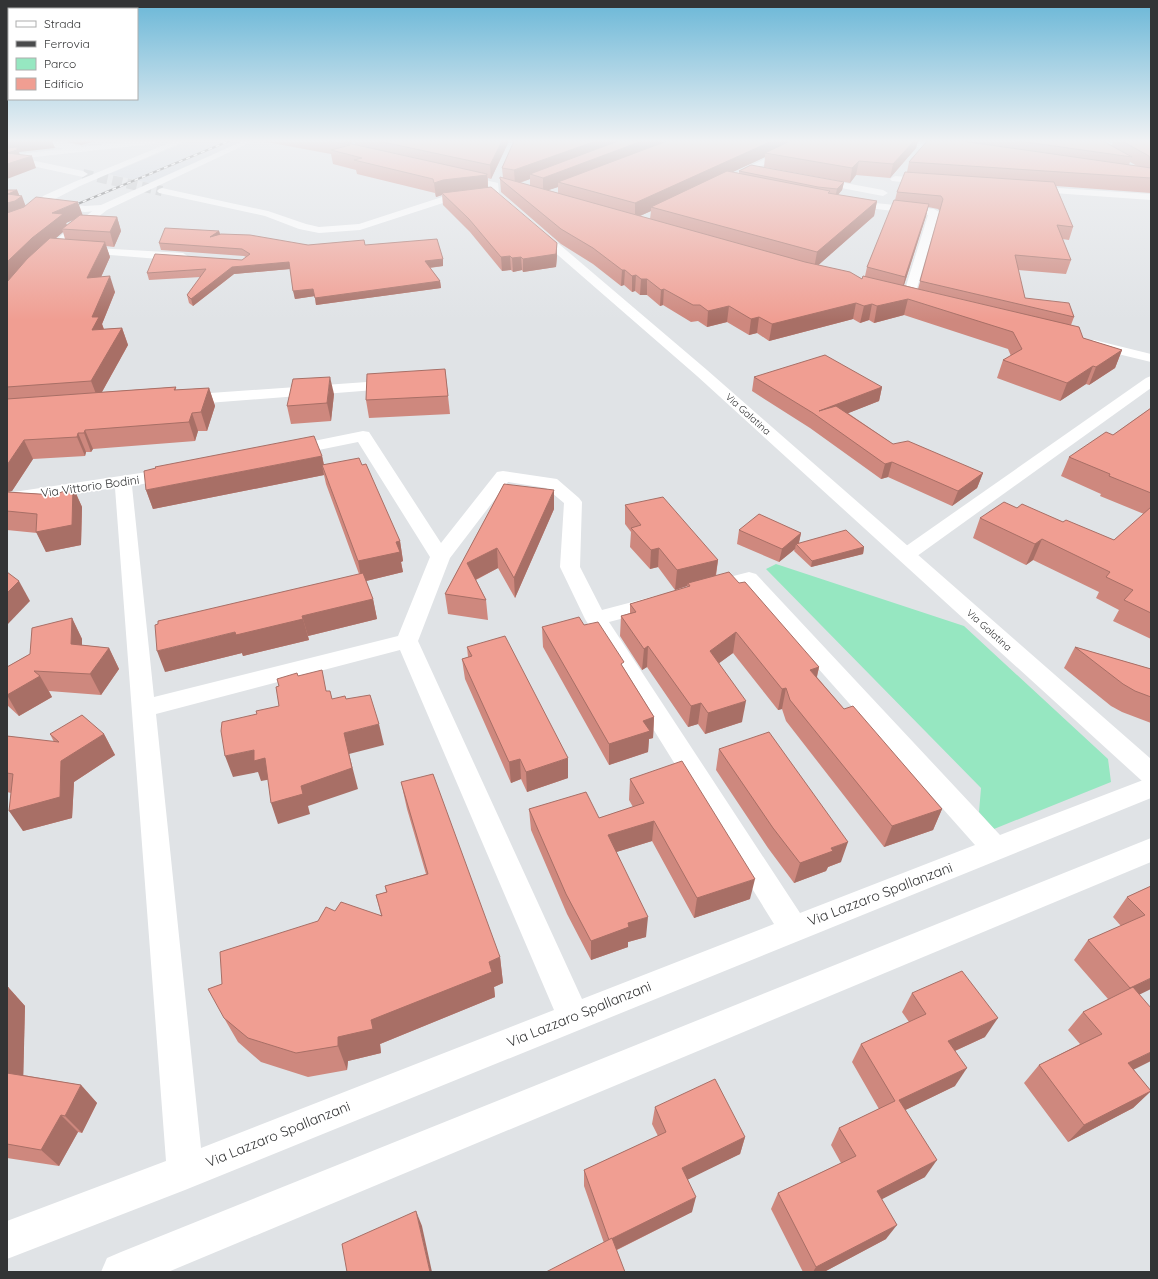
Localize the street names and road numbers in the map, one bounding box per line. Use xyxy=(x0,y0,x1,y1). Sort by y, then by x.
street label: Via Galatina xyxy=(723,390,773,438)
street label: Via Vittorio Bodini xyxy=(40,472,140,500)
street label: Via Galatina xyxy=(964,606,1014,654)
street label: Via Lazzaro Spallanzani xyxy=(805,858,955,930)
street label: Via Lazzaro Spallanzani xyxy=(504,977,654,1051)
street label: Via Lazzaro Spallanzani xyxy=(203,1097,353,1171)

